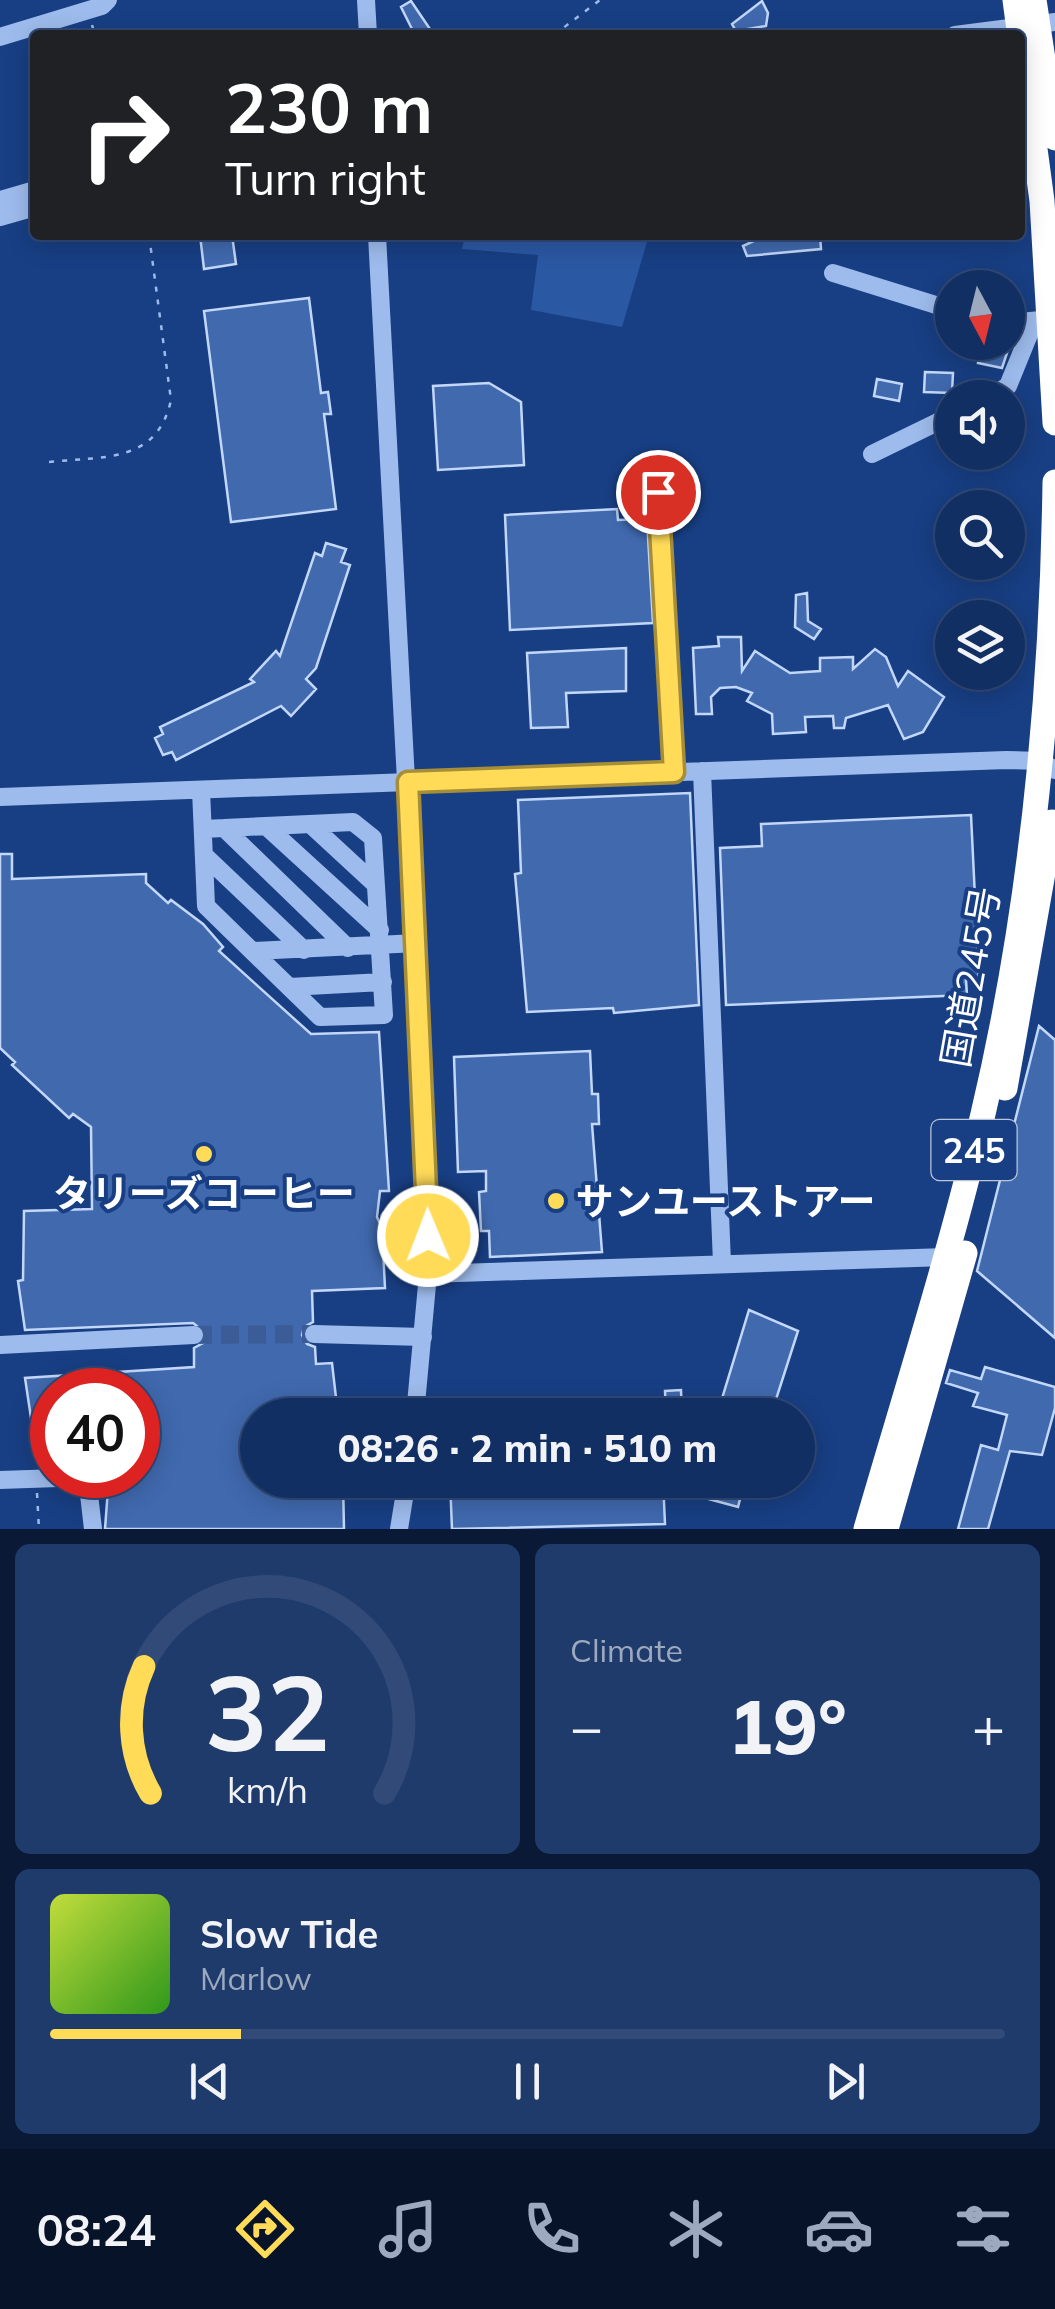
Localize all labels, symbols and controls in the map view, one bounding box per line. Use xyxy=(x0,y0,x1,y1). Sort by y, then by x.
text: 230 m xyxy=(225,63,433,151)
icon: right xyxy=(60,70,190,200)
text: Turn right xyxy=(225,150,426,206)
north arrow xyxy=(935,270,1025,360)
map controls xyxy=(935,270,1025,690)
button: sound xyxy=(935,380,1025,470)
pin xyxy=(616,450,701,535)
icon: arrive xyxy=(631,465,686,520)
button: search xyxy=(935,490,1025,580)
button: layers xyxy=(935,600,1025,690)
street label: 国道245号 xyxy=(931,883,1009,1071)
road number: 245 xyxy=(932,1120,1016,1180)
marker: タリーズコーヒー xyxy=(193,1143,215,1165)
place label: タリーズコーヒー xyxy=(53,1169,355,1217)
place label: サンユーストアー xyxy=(576,1177,876,1225)
position arrow xyxy=(376,1184,480,1288)
marker: サンユーストアー xyxy=(545,1190,567,1212)
speed limit sign: 40 xyxy=(30,1368,160,1498)
text: 08:26 · 2 min · 510 m xyxy=(338,1424,717,1472)
text: Climate xyxy=(570,1630,683,1670)
text: 32 xyxy=(205,1646,330,1777)
text: 19° xyxy=(728,1679,847,1773)
text: − xyxy=(570,1692,603,1761)
text: + xyxy=(972,1692,1005,1761)
text: km/h xyxy=(227,1767,308,1812)
text: Slow Tide xyxy=(200,1910,378,1958)
text: Marlow xyxy=(200,1958,312,1998)
icon: previous xyxy=(182,2054,237,2109)
icon: pause xyxy=(500,2054,555,2109)
icon: next xyxy=(818,2054,873,2109)
icon: directions xyxy=(230,2194,300,2264)
icon: music xyxy=(373,2194,443,2264)
icon: phone xyxy=(517,2194,587,2264)
icon: climate xyxy=(661,2194,731,2264)
icon: car xyxy=(804,2194,874,2264)
icon: filters xyxy=(948,2194,1018,2264)
text: 08:24 xyxy=(37,2201,156,2257)

